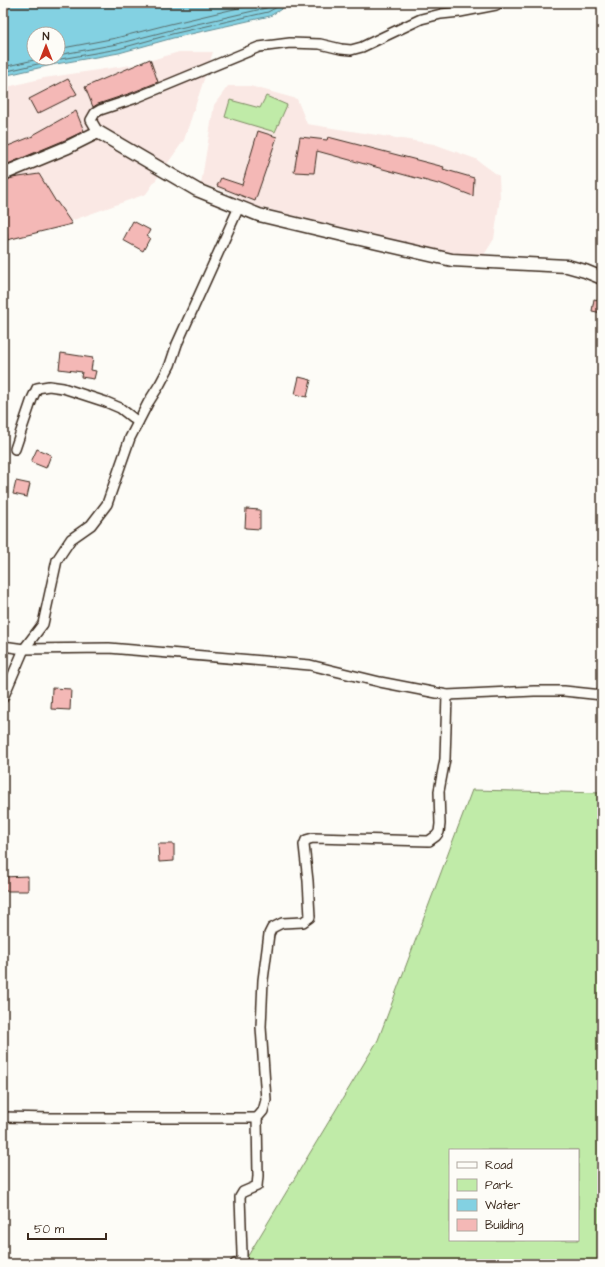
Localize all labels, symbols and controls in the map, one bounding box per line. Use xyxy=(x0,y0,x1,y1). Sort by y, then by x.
north arrow xyxy=(26,26,66,66)
text: N xyxy=(43,29,50,44)
legend xyxy=(449,1149,579,1241)
text: Road xyxy=(485,1157,513,1174)
text: Park xyxy=(485,1177,513,1194)
text: Water xyxy=(485,1197,521,1214)
scale bar xyxy=(28,1215,106,1241)
text: Building xyxy=(485,1217,523,1235)
text: 50 m xyxy=(34,1221,65,1238)

